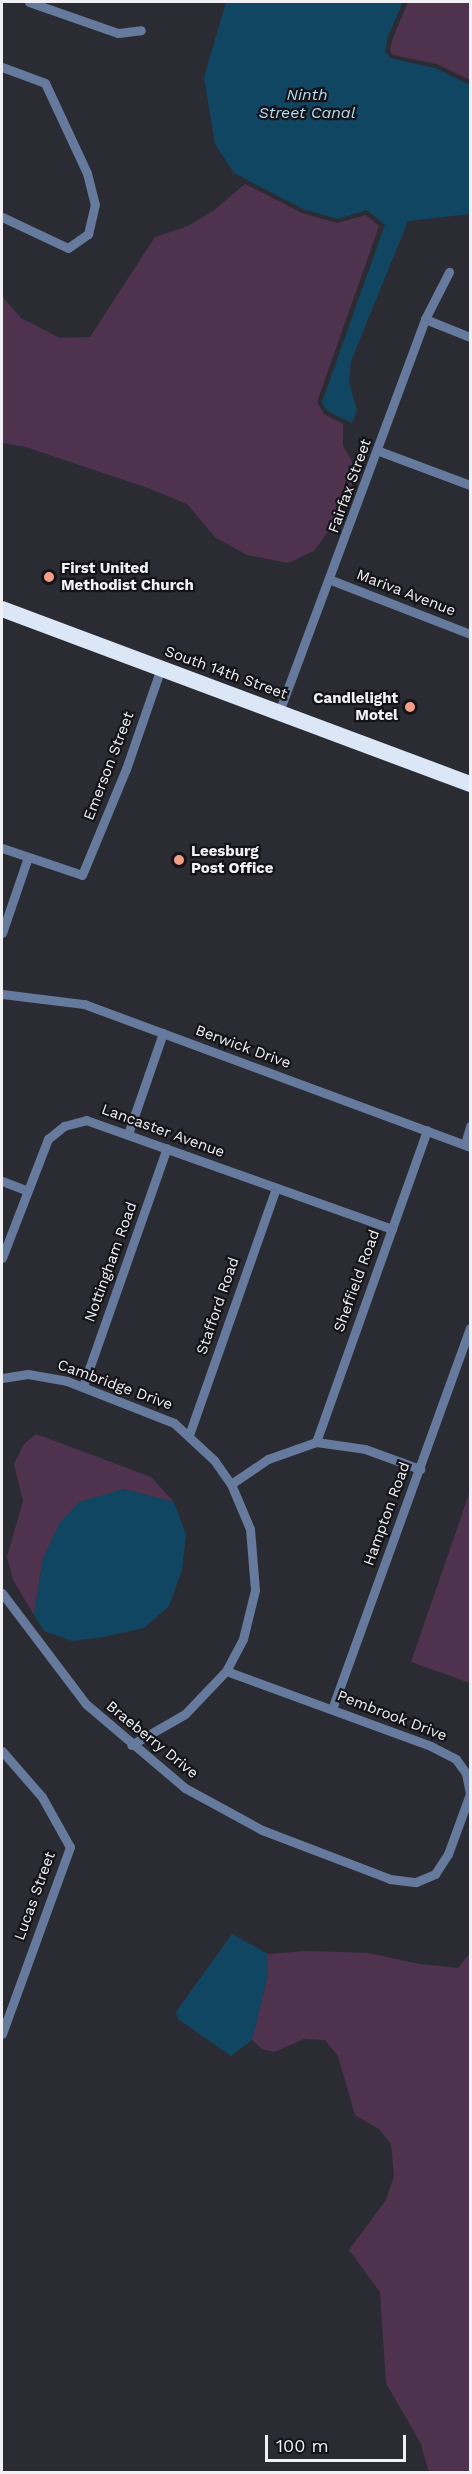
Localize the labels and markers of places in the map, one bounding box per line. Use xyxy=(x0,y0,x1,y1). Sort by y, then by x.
place label: First United Methodist Church xyxy=(61,559,194,594)
marker: First United Methodist Church xyxy=(42,570,56,584)
place label: Candlelight Motel xyxy=(313,689,398,724)
marker: Candlelight Motel xyxy=(403,700,417,714)
place label: Leesburg Post Office xyxy=(191,842,273,877)
marker: Leesburg Post Office xyxy=(172,853,186,867)

